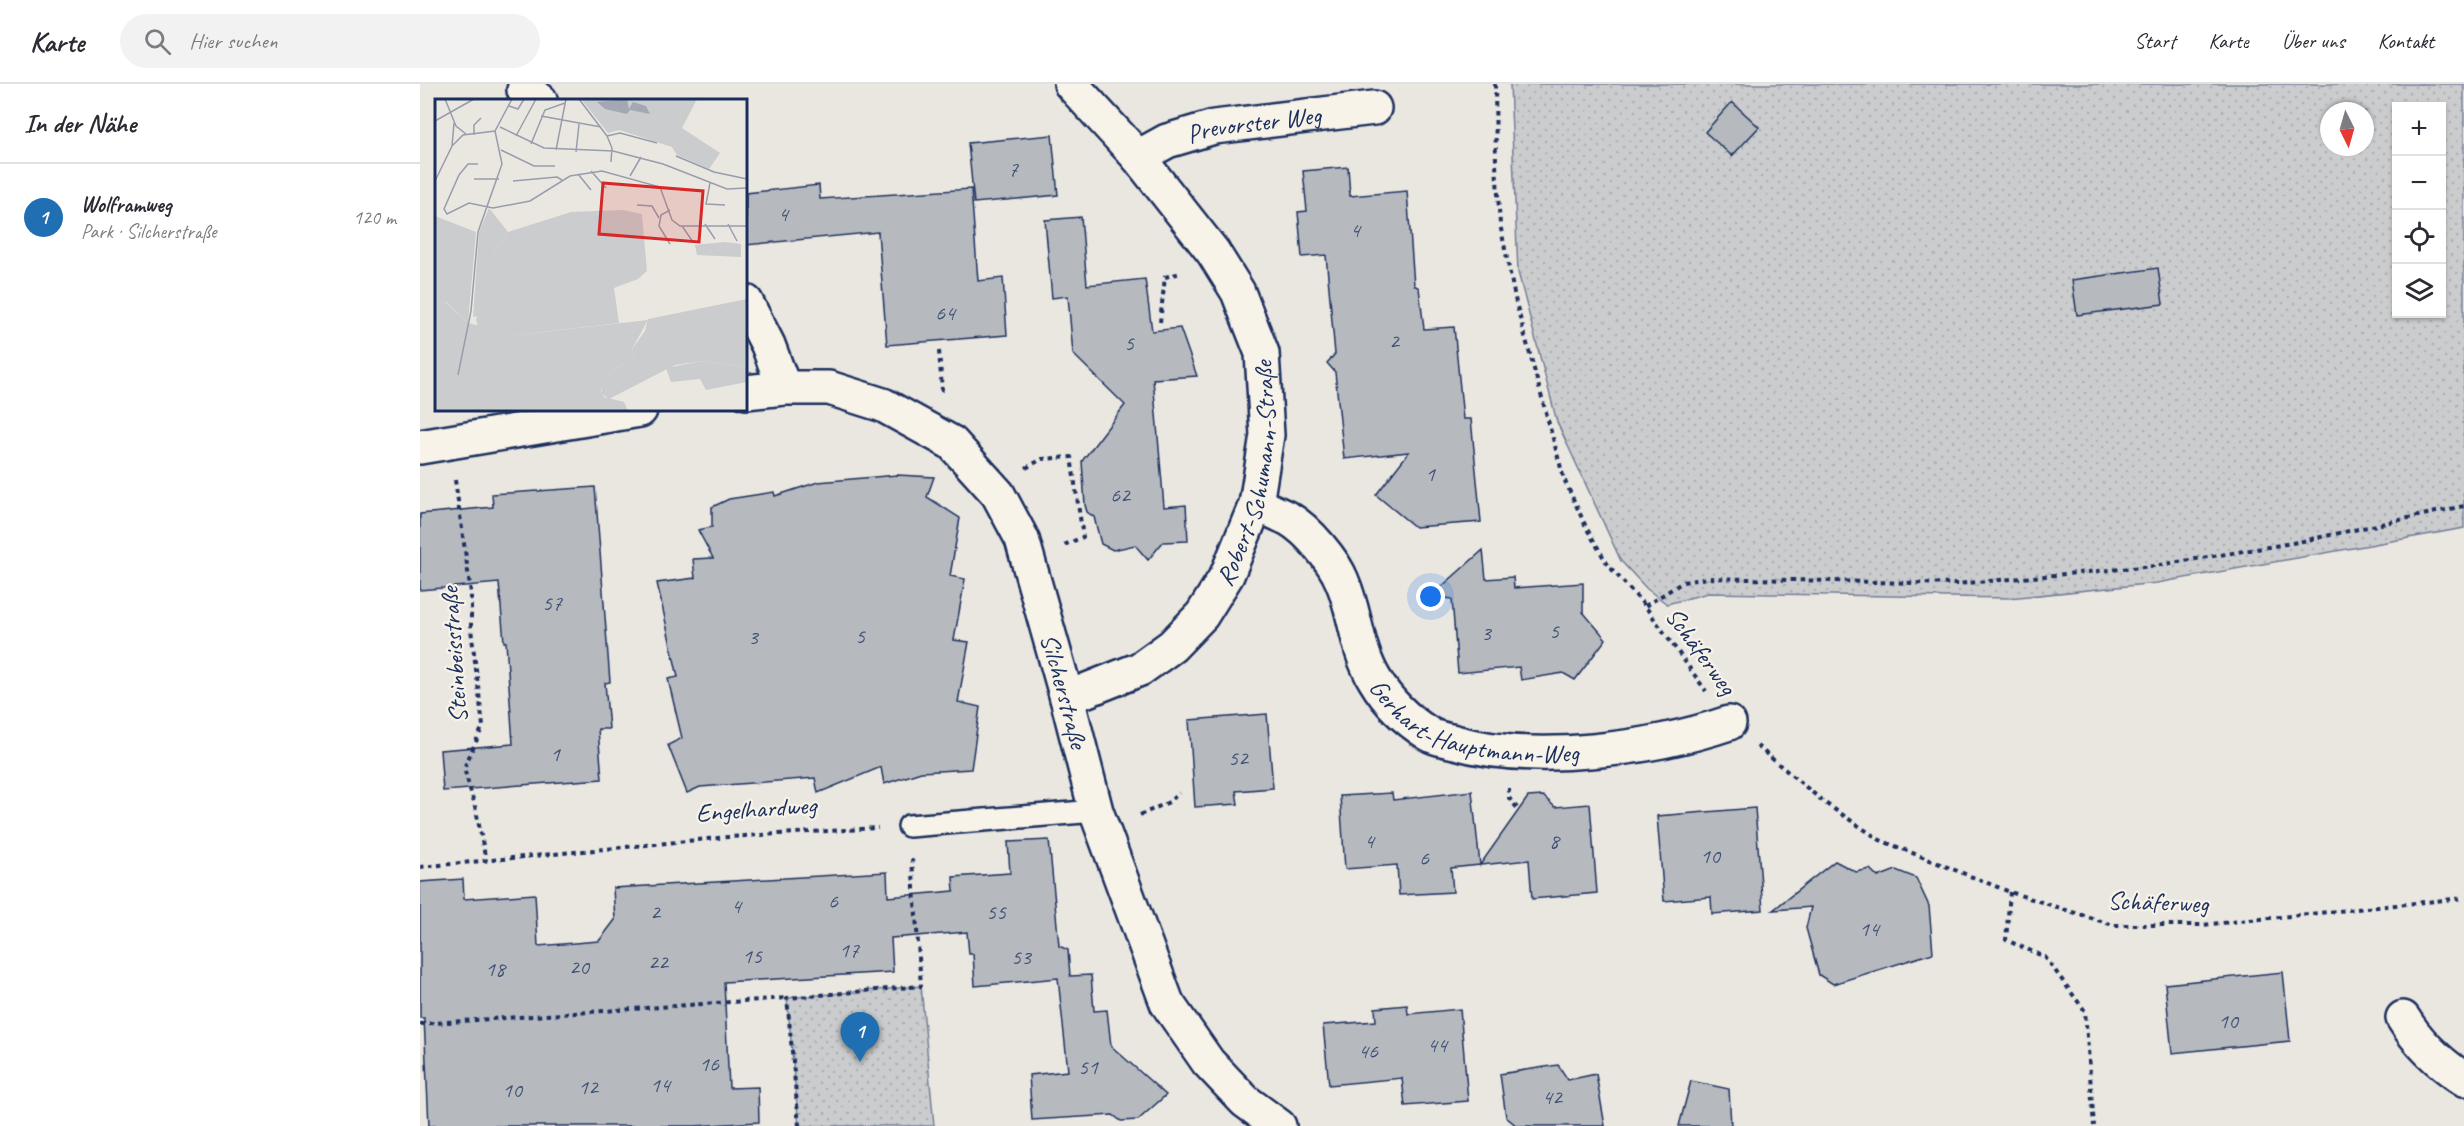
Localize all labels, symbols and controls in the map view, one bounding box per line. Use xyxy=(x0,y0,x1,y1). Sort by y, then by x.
search box xyxy=(120,14,540,68)
text: Karte xyxy=(30,24,84,59)
icon: search xyxy=(141,25,174,58)
text: Hier suchen xyxy=(189,27,278,55)
text: Start xyxy=(2134,28,2175,54)
text: Karte xyxy=(2208,28,2249,54)
text: Über uns xyxy=(2282,28,2345,54)
text: Kontakt xyxy=(2378,28,2434,54)
street label: Prevorster Weg xyxy=(1183,98,1324,151)
inset map xyxy=(435,99,747,411)
north arrow xyxy=(2320,102,2374,156)
map controls xyxy=(2392,102,2446,318)
button: + xyxy=(2392,102,2446,156)
text: In der Nähe xyxy=(24,107,136,140)
house number: 7 xyxy=(1008,155,1019,183)
button: − xyxy=(2392,156,2446,210)
text: Wolframweg xyxy=(81,191,172,219)
house number: 4 xyxy=(778,200,790,228)
text: 1 xyxy=(39,205,48,230)
text: 120 m xyxy=(353,205,396,230)
button: locate xyxy=(2392,210,2446,264)
house number: 4 xyxy=(1350,216,1362,244)
text: Park · Silcherstraße xyxy=(81,219,216,244)
button: layers xyxy=(2392,264,2446,318)
house number: 64 xyxy=(935,299,957,327)
house number: 2 xyxy=(1389,327,1401,355)
house number: 5 xyxy=(1124,329,1135,357)
street label: Robert-Schumann-Straße xyxy=(1208,357,1284,592)
house number: 1 xyxy=(1425,460,1436,488)
house number: 62 xyxy=(1110,481,1132,509)
your location xyxy=(1416,582,1445,611)
street label: Steinbeisstraße xyxy=(433,583,475,724)
house number: 57 xyxy=(542,589,563,617)
street label: Schäferweg xyxy=(1658,600,1745,703)
house number: 5 xyxy=(1549,617,1560,645)
house number: 3 xyxy=(1481,619,1493,647)
house number: 5 xyxy=(855,622,866,650)
house number: 3 xyxy=(748,623,760,651)
street label: Silcherstraße xyxy=(1033,630,1096,754)
street label: Gerhart-Hauptmann-Weg xyxy=(1362,672,1581,770)
house number: 1 xyxy=(550,740,561,768)
house number: 52 xyxy=(1228,744,1250,772)
street label: Engelhardweg xyxy=(695,788,819,830)
house number: 4 xyxy=(1364,827,1376,855)
house number: 8 xyxy=(1549,827,1561,855)
house number: 10 xyxy=(1700,842,1722,870)
house number: 6 xyxy=(1419,844,1430,872)
street label: Schäferweg xyxy=(2107,884,2211,920)
house number: 6 xyxy=(828,887,839,915)
house number: 4 xyxy=(731,892,743,920)
house number: 2 xyxy=(650,898,662,926)
house number: 55 xyxy=(986,898,1007,926)
house number: 14 xyxy=(1859,915,1881,943)
house number: 17 xyxy=(839,936,860,964)
house number: 15 xyxy=(742,942,763,970)
house number: 53 xyxy=(1011,943,1033,971)
house number: 22 xyxy=(648,948,670,976)
house number: 20 xyxy=(569,953,591,981)
house number: 18 xyxy=(485,955,507,983)
house number: 10 xyxy=(2218,1007,2240,1035)
pin: 1 xyxy=(840,1012,880,1062)
house number: 44 xyxy=(1427,1031,1449,1059)
house number: 46 xyxy=(1358,1037,1379,1065)
house number: 16 xyxy=(699,1050,720,1078)
house number: 51 xyxy=(1078,1053,1099,1081)
house number: 14 xyxy=(650,1071,672,1099)
house number: 12 xyxy=(578,1073,600,1101)
house number: 10 xyxy=(502,1076,524,1104)
house number: 42 xyxy=(1542,1083,1564,1111)

